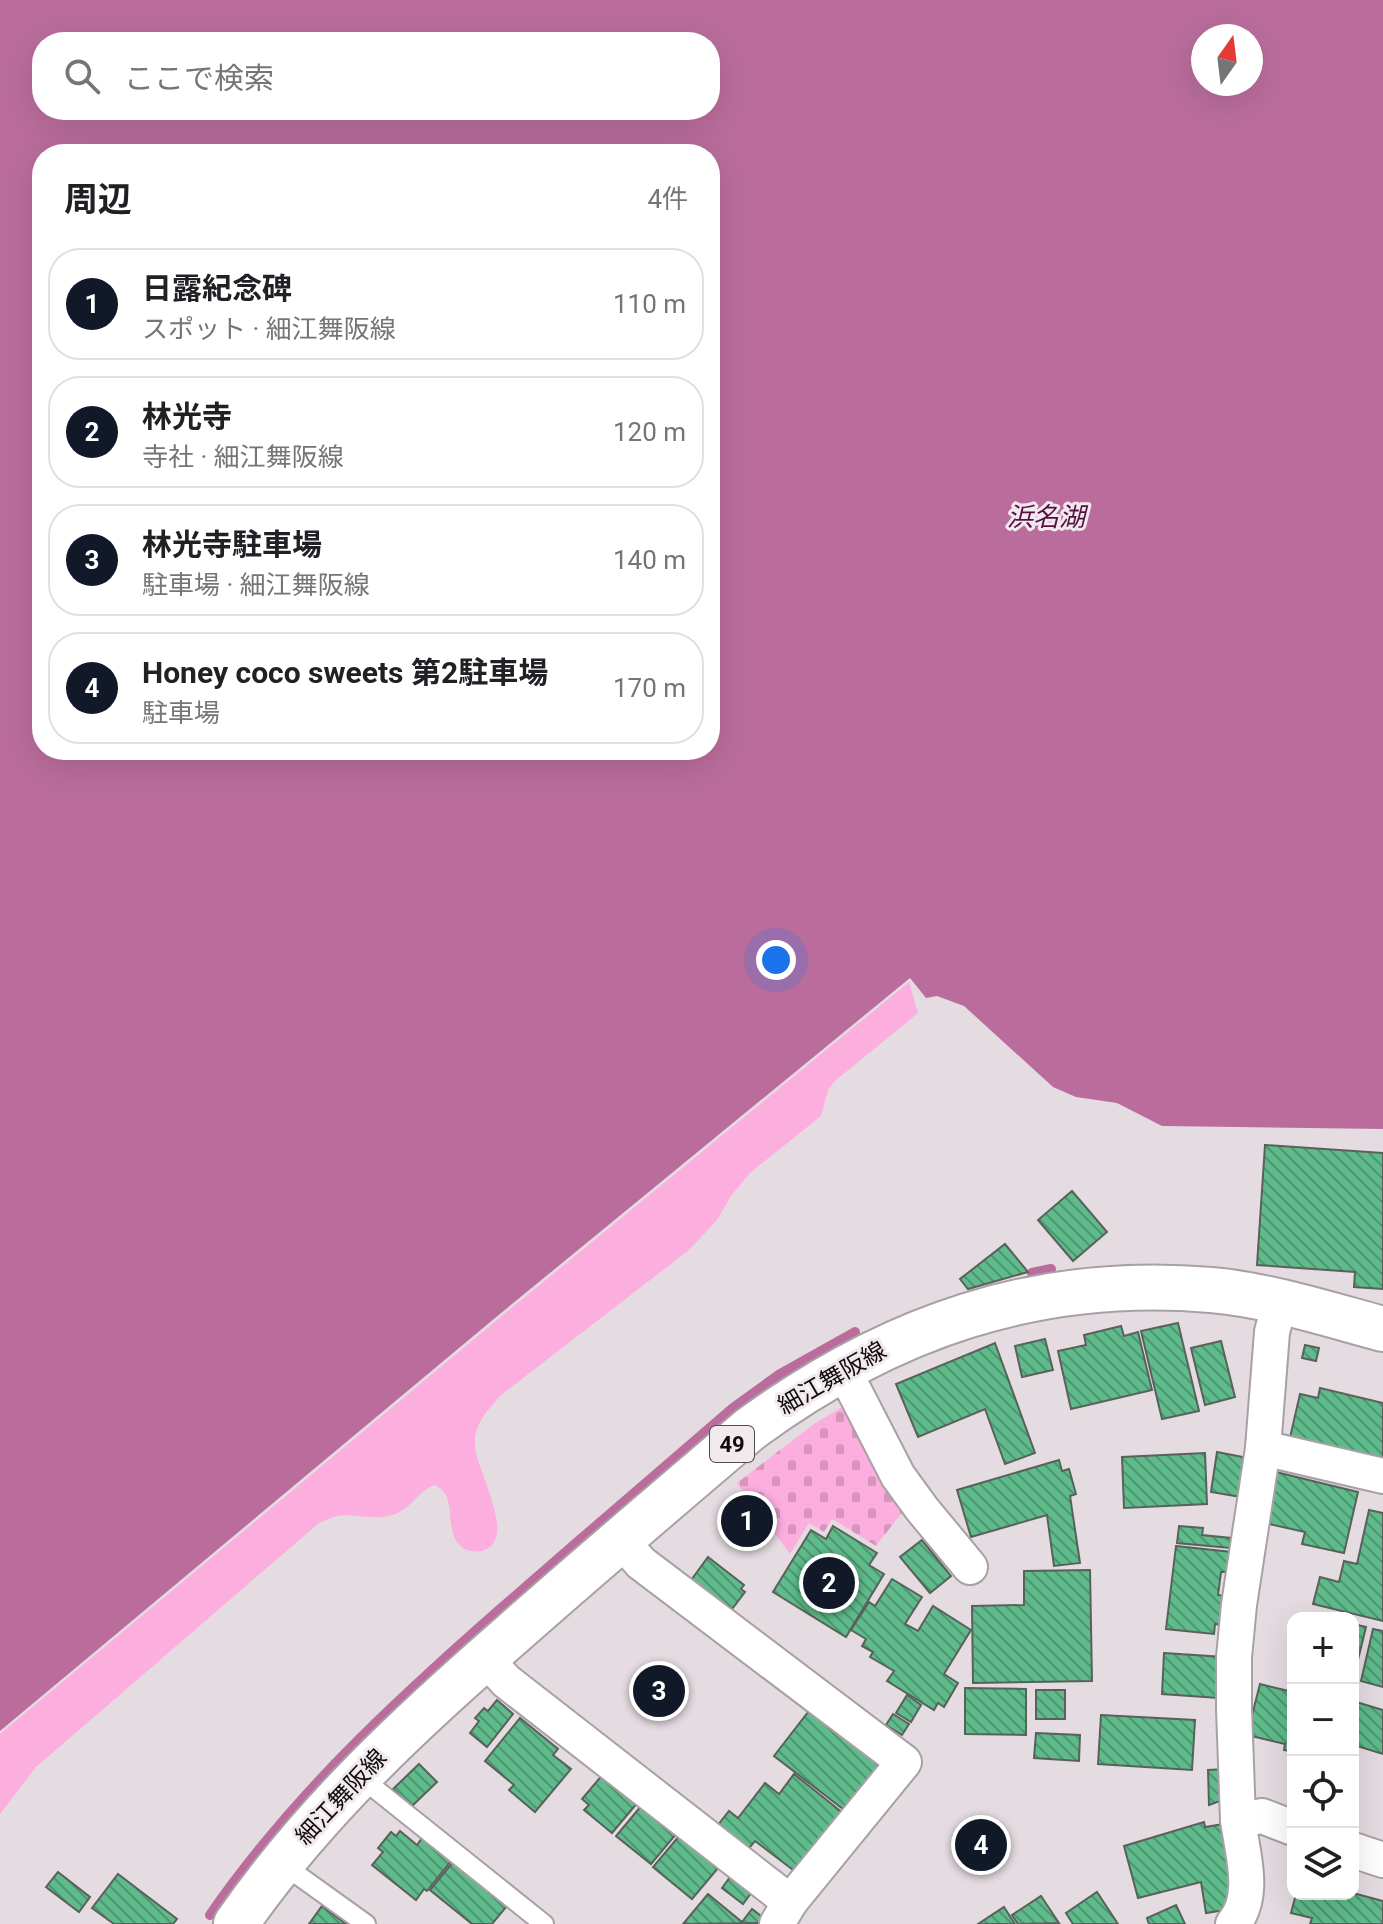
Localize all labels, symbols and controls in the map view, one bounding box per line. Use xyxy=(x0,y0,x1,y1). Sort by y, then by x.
north arrow xyxy=(1191,24,1263,96)
search box xyxy=(32,32,720,120)
icon: search xyxy=(60,54,104,98)
text: ここで検索 xyxy=(124,61,274,96)
text: 周辺 xyxy=(64,179,132,219)
text: 4件 xyxy=(647,184,688,214)
text: 日露紀念碑 xyxy=(142,271,292,306)
text: 1 xyxy=(85,289,99,319)
text: 110 m xyxy=(613,289,686,319)
text: スポット · 細江舞阪線 xyxy=(142,314,396,344)
text: 林光寺 xyxy=(142,399,232,434)
text: 2 xyxy=(85,417,99,447)
text: 120 m xyxy=(613,417,686,447)
text: 寺社 · 細江舞阪線 xyxy=(142,442,344,472)
water label: 浜名湖 xyxy=(1007,502,1089,532)
text: 林光寺駐車場 xyxy=(142,527,322,562)
text: 3 xyxy=(85,545,99,575)
text: 140 m xyxy=(613,545,686,575)
text: 駐車場 · 細江舞阪線 xyxy=(142,570,370,600)
text: Honey coco sweets 第2駐車場 xyxy=(142,655,548,690)
text: 4 xyxy=(85,673,99,703)
text: 170 m xyxy=(613,673,686,703)
text: 駐車場 xyxy=(142,698,220,728)
your location xyxy=(756,940,796,980)
street label: 細江舞阪線 xyxy=(773,1336,891,1420)
road number: 49 xyxy=(710,1426,754,1462)
pin: 1 xyxy=(721,1491,773,1551)
pin: 2 xyxy=(803,1553,855,1613)
map controls xyxy=(1287,1612,1359,1900)
button: + xyxy=(1287,1612,1359,1684)
pin: 3 xyxy=(633,1661,685,1721)
button: − xyxy=(1287,1684,1359,1756)
street label: 細江舞阪線 xyxy=(290,1744,392,1850)
button: locate xyxy=(1287,1756,1359,1828)
pin: 4 xyxy=(955,1815,1007,1875)
button: layers xyxy=(1287,1828,1359,1900)

